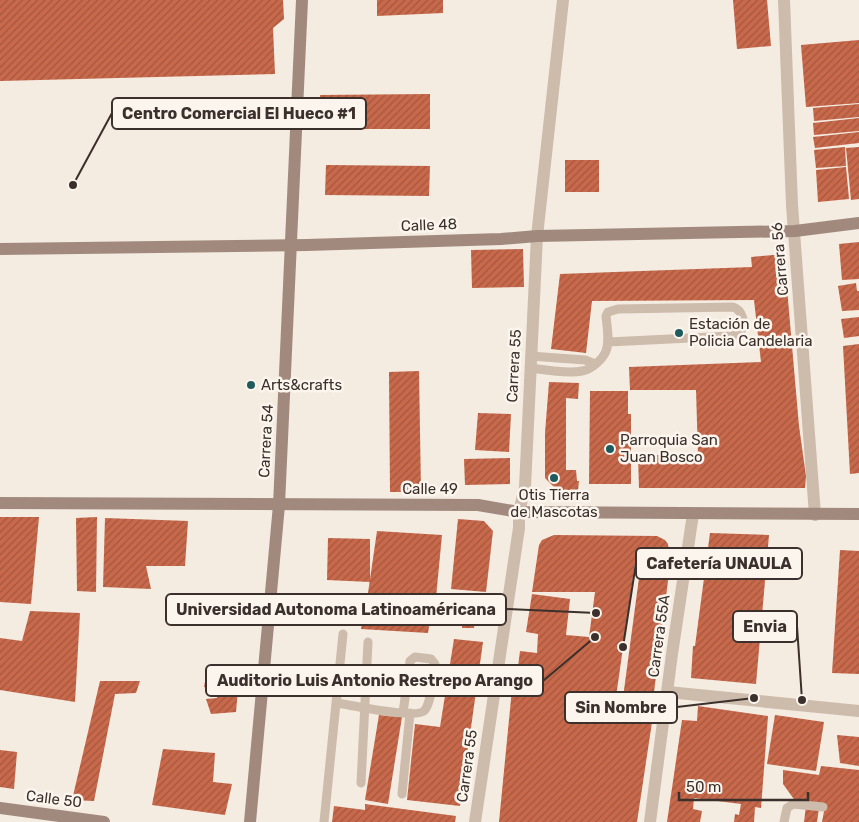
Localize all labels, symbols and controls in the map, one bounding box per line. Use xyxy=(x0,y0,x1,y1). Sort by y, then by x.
callout: Centro Comercial El Hueco #1 xyxy=(112,98,366,129)
text: Centro Comercial El Hueco #1 xyxy=(122,104,356,123)
street label: Calle 48 xyxy=(400,215,458,235)
street label: Carrera 56 xyxy=(768,222,792,296)
place label: Estación de Policia Candelaria xyxy=(689,315,813,350)
marker: Estación de Policia Candelaria xyxy=(673,327,685,339)
street label: Carrera 55 xyxy=(503,329,525,403)
place label: Arts&crafts xyxy=(261,376,342,394)
marker: Arts&crafts xyxy=(245,379,257,391)
street label: Carrera 54 xyxy=(255,404,277,478)
place label: Parroquia San Juan Bosco xyxy=(620,431,718,466)
marker: Parroquia San Juan Bosco xyxy=(604,443,616,455)
marker: Otis Tierra de Mascotas xyxy=(548,472,560,484)
street label: Calle 49 xyxy=(402,480,458,498)
place label: Otis Tierra de Mascotas xyxy=(510,486,598,521)
callout: Cafetería UNAULA xyxy=(636,548,802,579)
text: Cafetería UNAULA xyxy=(646,554,792,573)
street label: Carrera 55A xyxy=(644,593,674,679)
callout: Universidad Autonoma Latinoaméricana xyxy=(166,594,506,625)
text: Universidad Autonoma Latinoaméricana xyxy=(176,600,496,619)
callout: Envia xyxy=(733,611,797,642)
text: Envia xyxy=(743,617,787,636)
callout: Auditorio Luis Antonio Restrepo Arango xyxy=(206,665,543,696)
text: Auditorio Luis Antonio Restrepo Arango xyxy=(217,671,533,690)
callout: Sin Nombre xyxy=(565,692,677,723)
text: Sin Nombre xyxy=(575,698,667,717)
street label: Carrera 55 xyxy=(453,728,481,804)
scale bar xyxy=(679,770,808,802)
text: 50 m xyxy=(686,778,721,796)
street label: Calle 50 xyxy=(25,787,83,811)

